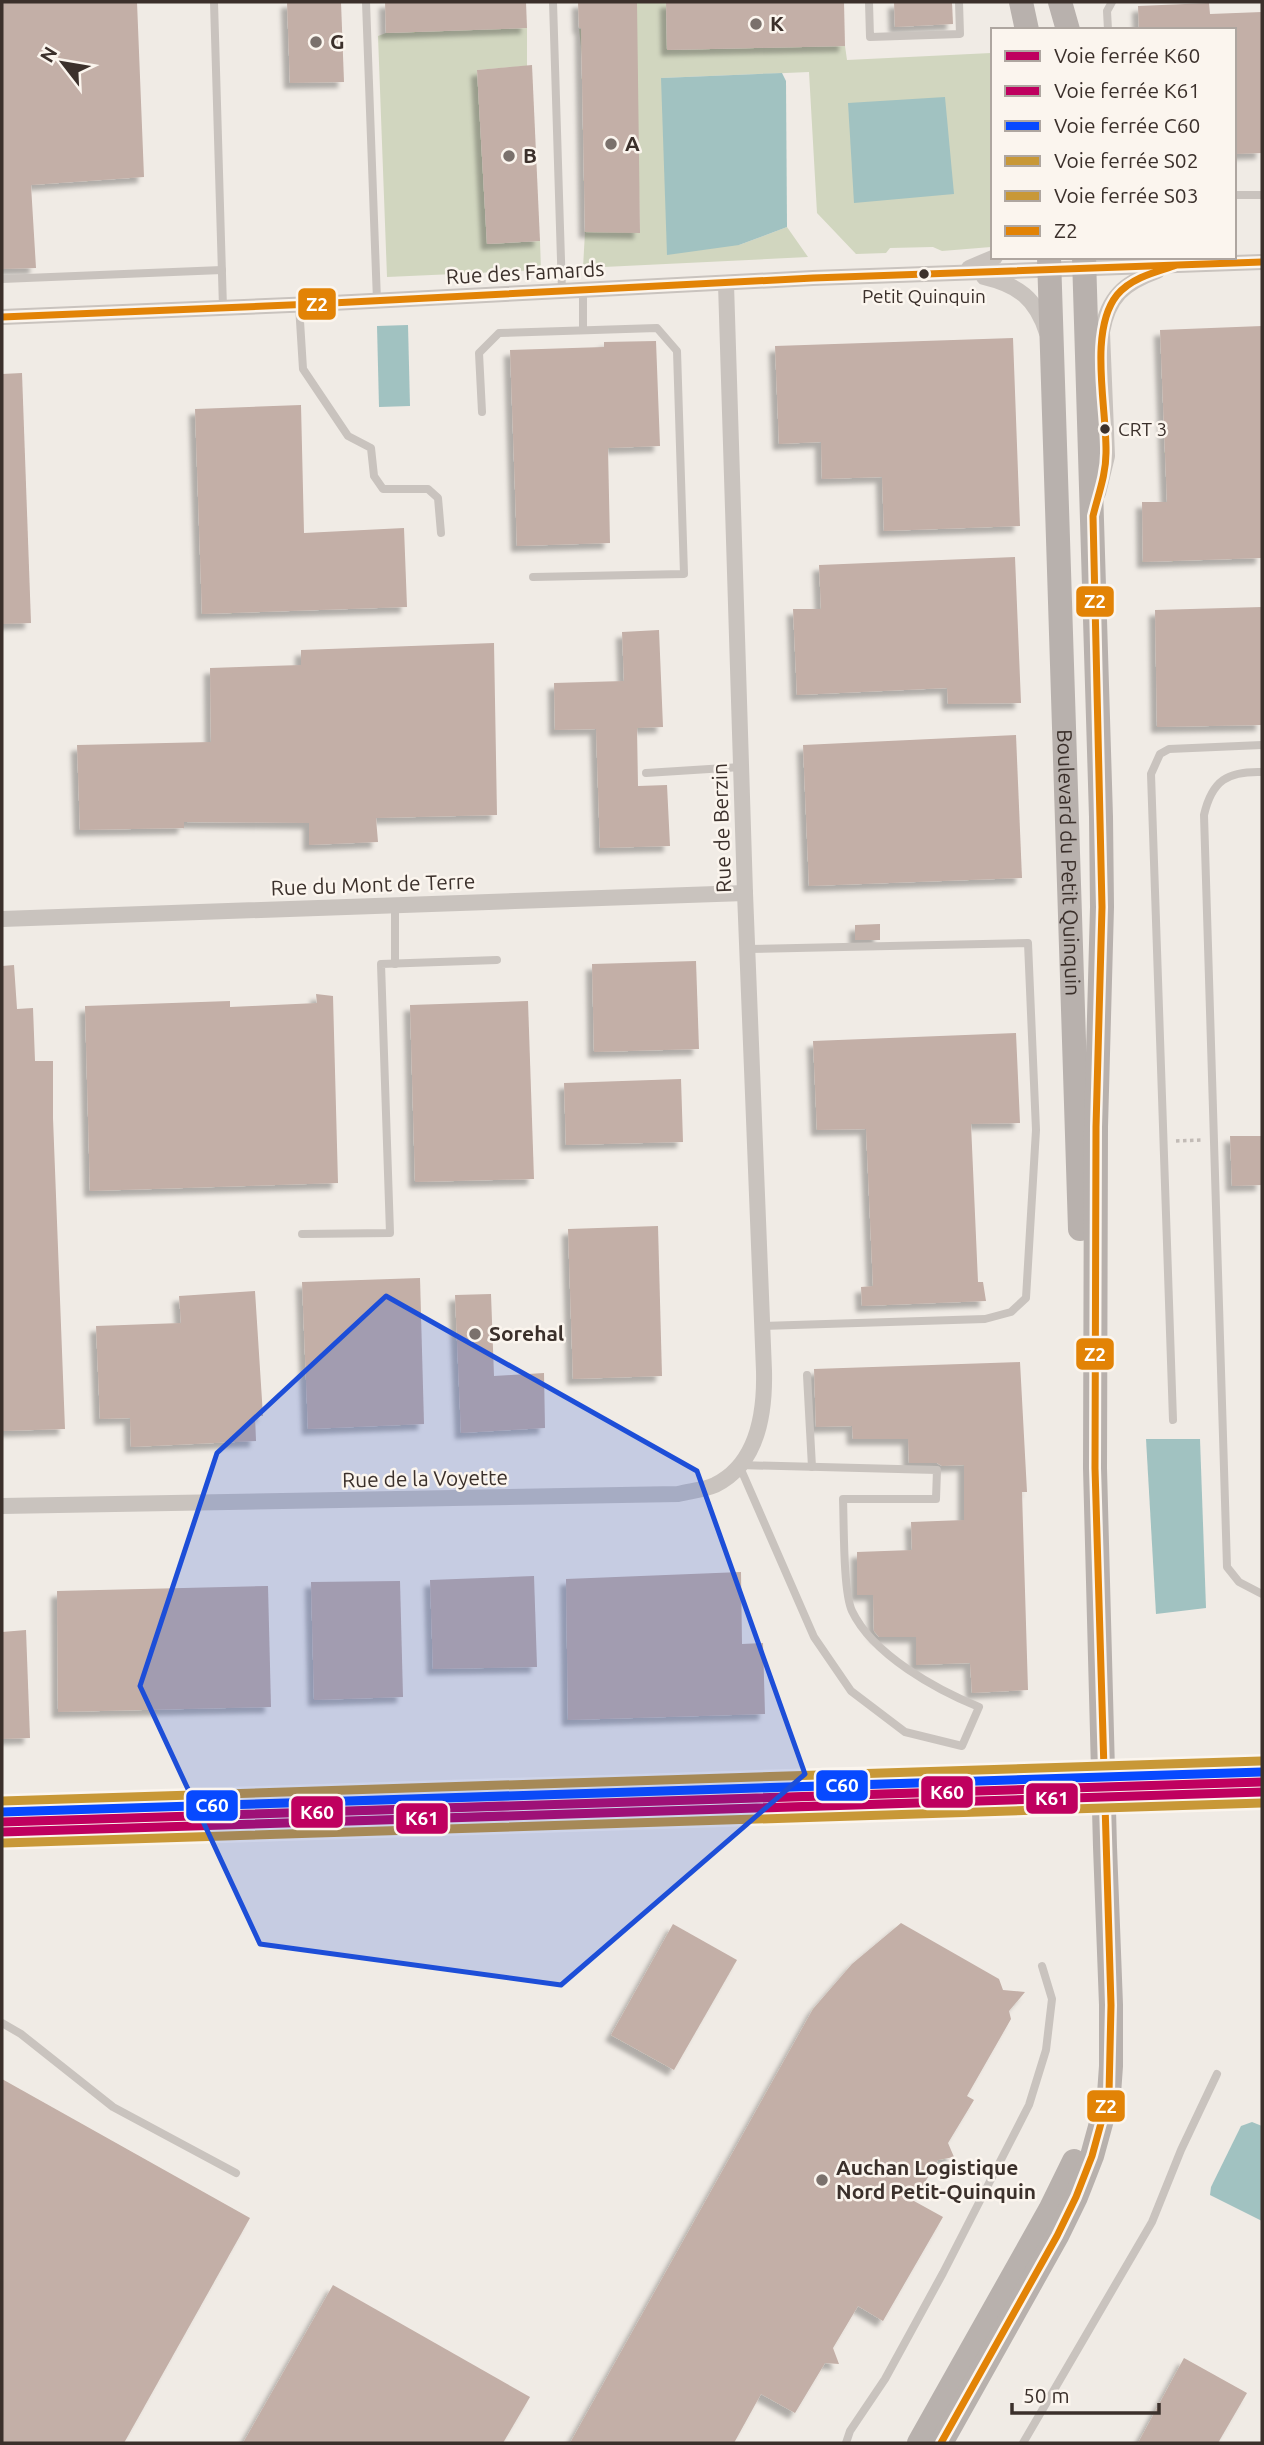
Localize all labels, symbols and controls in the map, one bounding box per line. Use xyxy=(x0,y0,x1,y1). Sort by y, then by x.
place label: K xyxy=(770,11,784,35)
marker: K xyxy=(748,16,764,32)
north arrow xyxy=(28,28,98,98)
legend xyxy=(991,28,1236,259)
place label: G xyxy=(330,29,345,53)
marker: G xyxy=(308,34,324,50)
text: N xyxy=(35,42,62,66)
text: Voie ferrée K60 xyxy=(1054,43,1200,67)
text: Voie ferrée K61 xyxy=(1054,78,1200,102)
text: Voie ferrée C60 xyxy=(1054,113,1200,137)
place label: A xyxy=(625,131,640,155)
marker: A xyxy=(603,136,619,152)
place label: B xyxy=(523,143,537,167)
marker: B xyxy=(501,148,517,164)
text: Voie ferrée S02 xyxy=(1054,148,1199,172)
text: Voie ferrée S03 xyxy=(1054,183,1199,207)
text: Z2 xyxy=(1054,218,1078,242)
street label: Rue des Famards xyxy=(445,256,605,288)
marker: Petit Quinquin xyxy=(917,267,931,281)
place label: Petit Quinquin xyxy=(862,285,986,307)
line badge: Z2 xyxy=(297,287,337,321)
text: Z2 xyxy=(306,293,328,315)
place label: CRT 3 xyxy=(1118,418,1167,440)
marker: CRT 3 xyxy=(1098,422,1112,436)
line badge: Z2 xyxy=(1075,585,1115,618)
text: Z2 xyxy=(1084,590,1106,612)
street label: Boulevard du Petit Quinquin xyxy=(1053,729,1086,996)
street label: Rue de Berzin xyxy=(707,763,735,893)
street label: Rue du Mont de Terre xyxy=(270,868,476,900)
place label: Sorehal xyxy=(489,1321,564,1345)
marker: Sorehal xyxy=(467,1326,483,1342)
line badge: Z2 xyxy=(1075,1337,1115,1371)
text: Z2 xyxy=(1084,1343,1106,1365)
street label: Rue de la Voyette xyxy=(342,1465,508,1491)
line badge: C60 xyxy=(815,1769,869,1802)
text: C60 xyxy=(825,1774,859,1796)
line badge: K60 xyxy=(920,1775,974,1809)
text: K60 xyxy=(930,1781,964,1803)
line badge: K61 xyxy=(1025,1782,1079,1815)
text: K61 xyxy=(1035,1787,1069,1809)
line badge: C60 xyxy=(185,1789,239,1822)
text: C60 xyxy=(195,1794,229,1816)
line badge: K60 xyxy=(290,1795,344,1829)
text: K60 xyxy=(300,1801,334,1823)
line badge: K61 xyxy=(395,1802,449,1835)
text: K61 xyxy=(405,1807,439,1829)
line badge: Z2 xyxy=(1086,2089,1126,2123)
text: Z2 xyxy=(1095,2095,1117,2117)
place label: Auchan Logistique Nord Petit-Quinquin xyxy=(836,2155,1036,2203)
marker: Auchan Logistique Nord Petit-Quinquin xyxy=(814,2172,830,2188)
scale bar xyxy=(1012,2372,1159,2416)
text: 50 m xyxy=(1023,2383,1070,2407)

